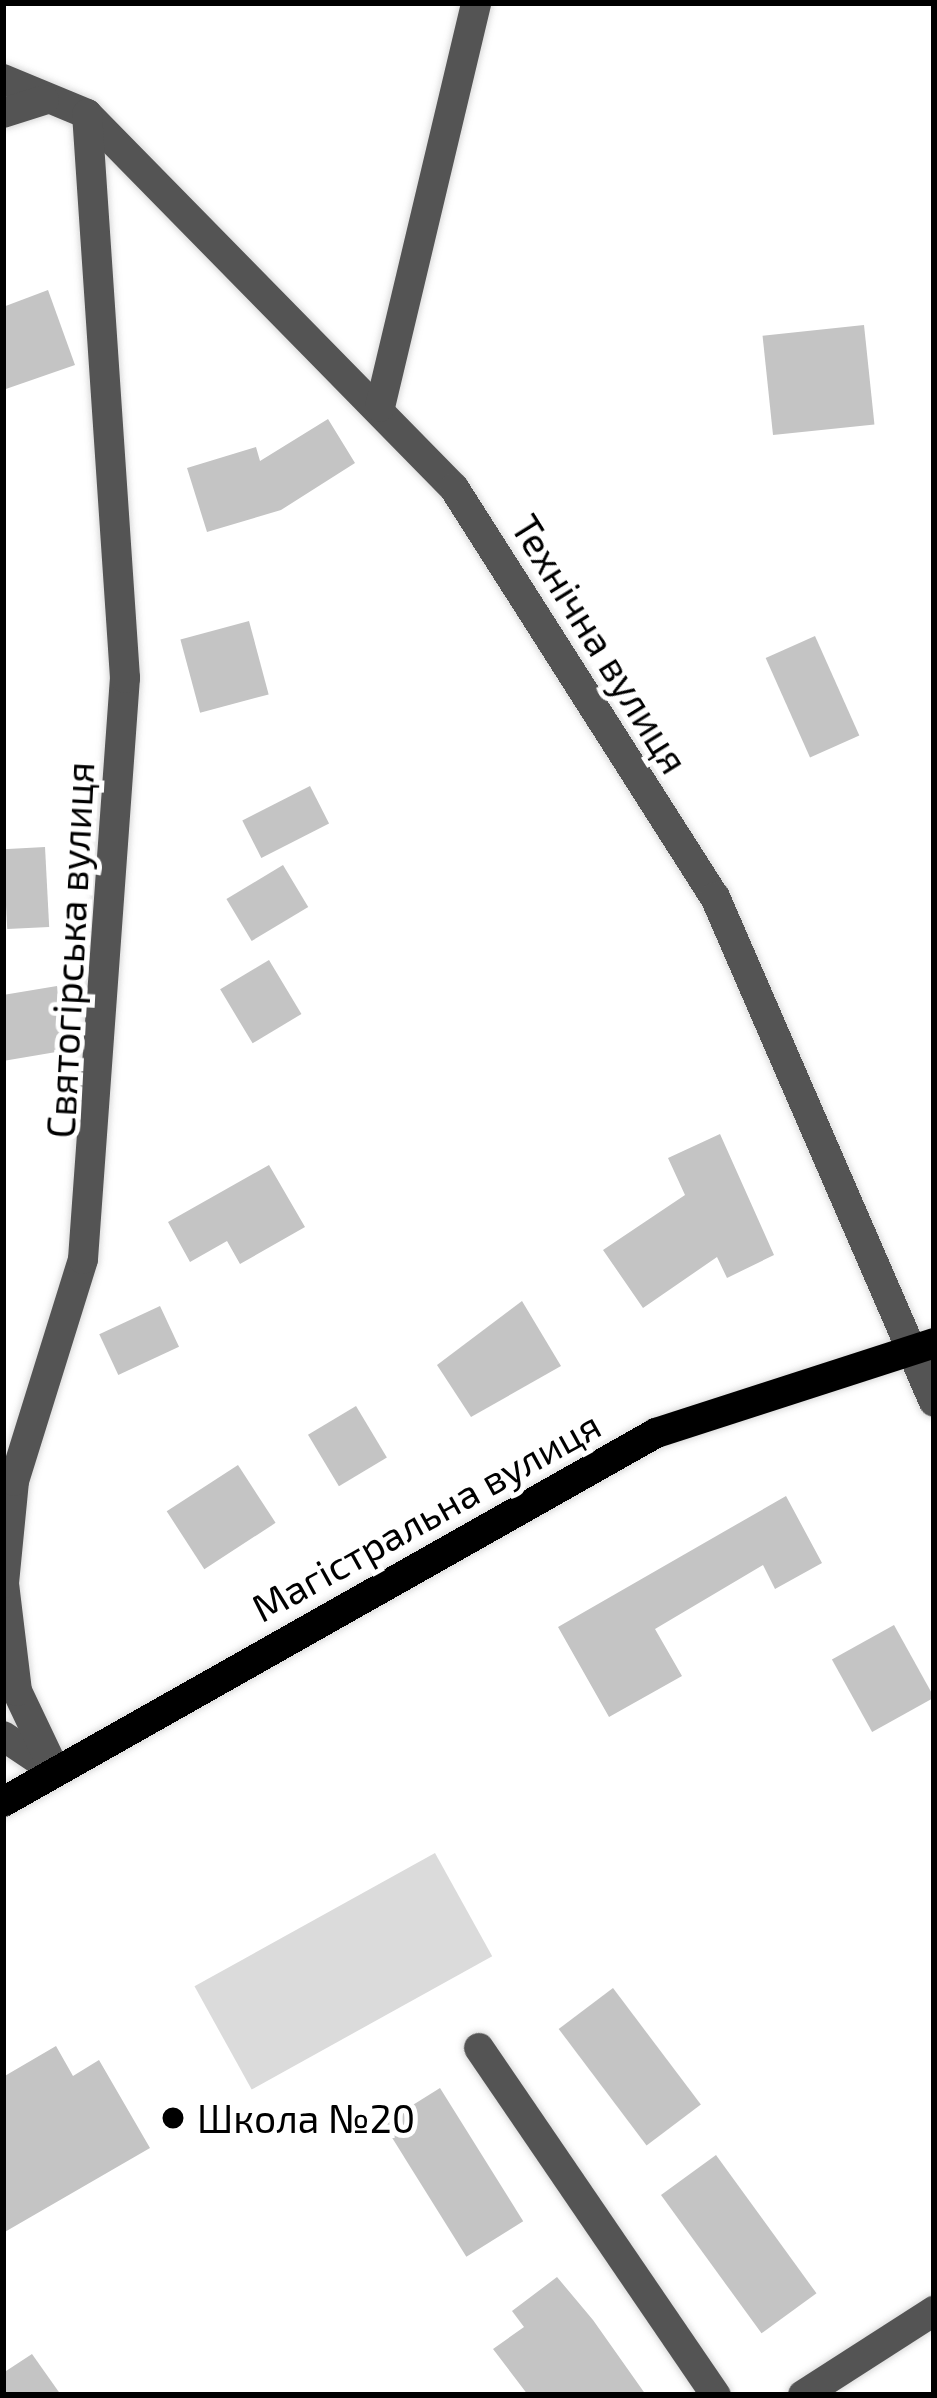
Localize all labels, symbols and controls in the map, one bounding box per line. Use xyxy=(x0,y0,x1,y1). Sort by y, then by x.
street label: Технічна вулиця xyxy=(502,506,698,782)
street label: Святогірська вулиця xyxy=(37,761,103,1139)
street label: Магістральна вулиця xyxy=(244,1401,608,1631)
place label: Школа №20 xyxy=(197,2095,415,2141)
marker: Школа №20 xyxy=(160,2105,186,2131)

